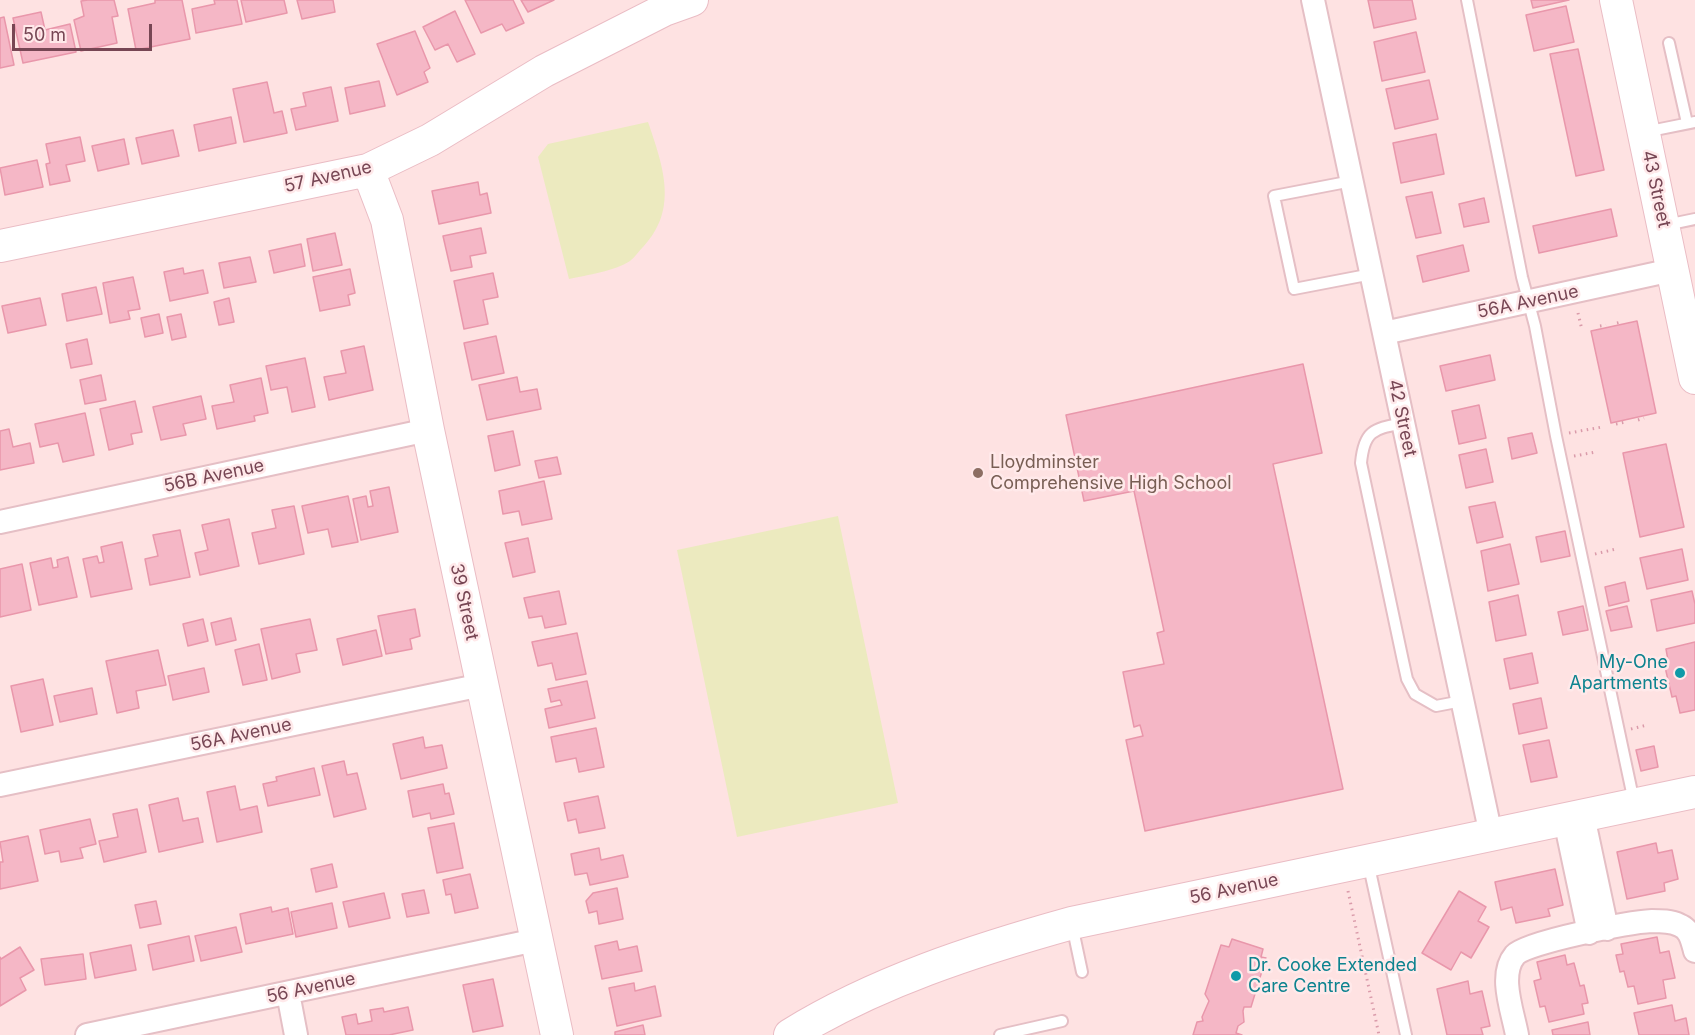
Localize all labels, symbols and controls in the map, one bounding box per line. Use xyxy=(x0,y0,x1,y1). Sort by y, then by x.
scale bar xyxy=(15,12,154,50)
text: 50 m xyxy=(23,24,66,45)
street label: 43 Street xyxy=(1637,148,1675,230)
street label: 57 Avenue xyxy=(282,156,374,198)
street label: 56A Avenue xyxy=(1475,281,1581,323)
street label: 42 Street xyxy=(1383,377,1421,459)
place label: Lloydminster Comprehensive High School xyxy=(990,452,1232,494)
street label: 56B Avenue xyxy=(162,455,266,497)
marker: Lloydminster Comprehensive High School xyxy=(971,466,985,480)
street label: 39 Street xyxy=(445,562,483,642)
place label: My-One Apartments xyxy=(1569,652,1668,694)
marker: My-One Apartments xyxy=(1673,666,1687,680)
street label: 56A Avenue xyxy=(188,714,294,756)
street label: 56 Avenue xyxy=(1188,869,1280,909)
place label: Dr. Cooke Extended Care Centre xyxy=(1248,955,1417,998)
street label: 56 Avenue xyxy=(265,968,357,1008)
marker: Dr. Cooke Extended Care Centre xyxy=(1229,969,1243,983)

